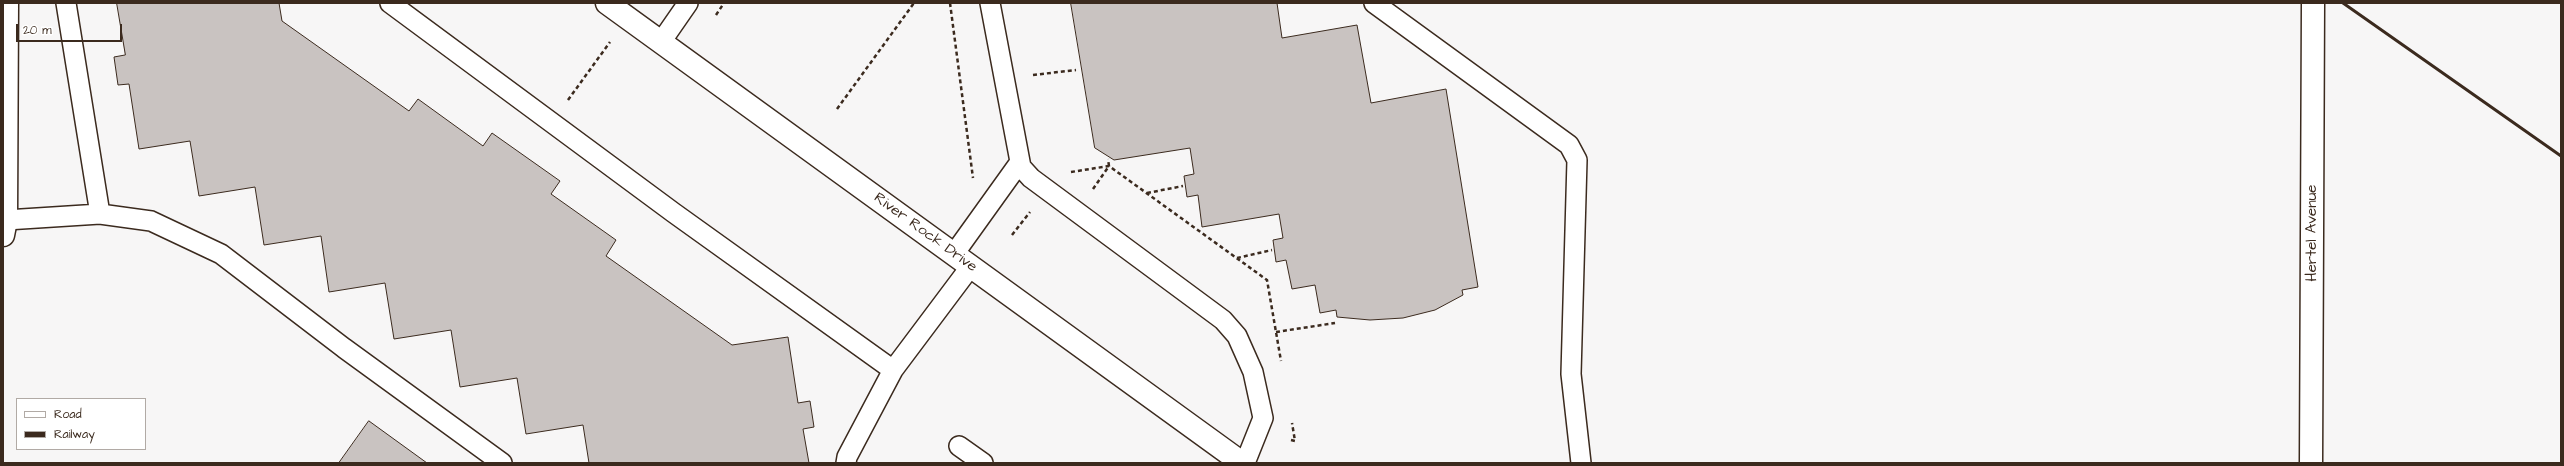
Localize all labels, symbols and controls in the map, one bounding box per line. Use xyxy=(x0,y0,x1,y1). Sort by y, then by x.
scale bar xyxy=(18,16,124,42)
text: 20 m xyxy=(23,22,52,39)
street label: Hertel Avenue xyxy=(2304,185,2322,281)
street label: River Rock Drive xyxy=(870,190,980,276)
legend xyxy=(16,398,146,450)
text: Road xyxy=(54,406,82,423)
text: Railway xyxy=(54,426,95,443)

